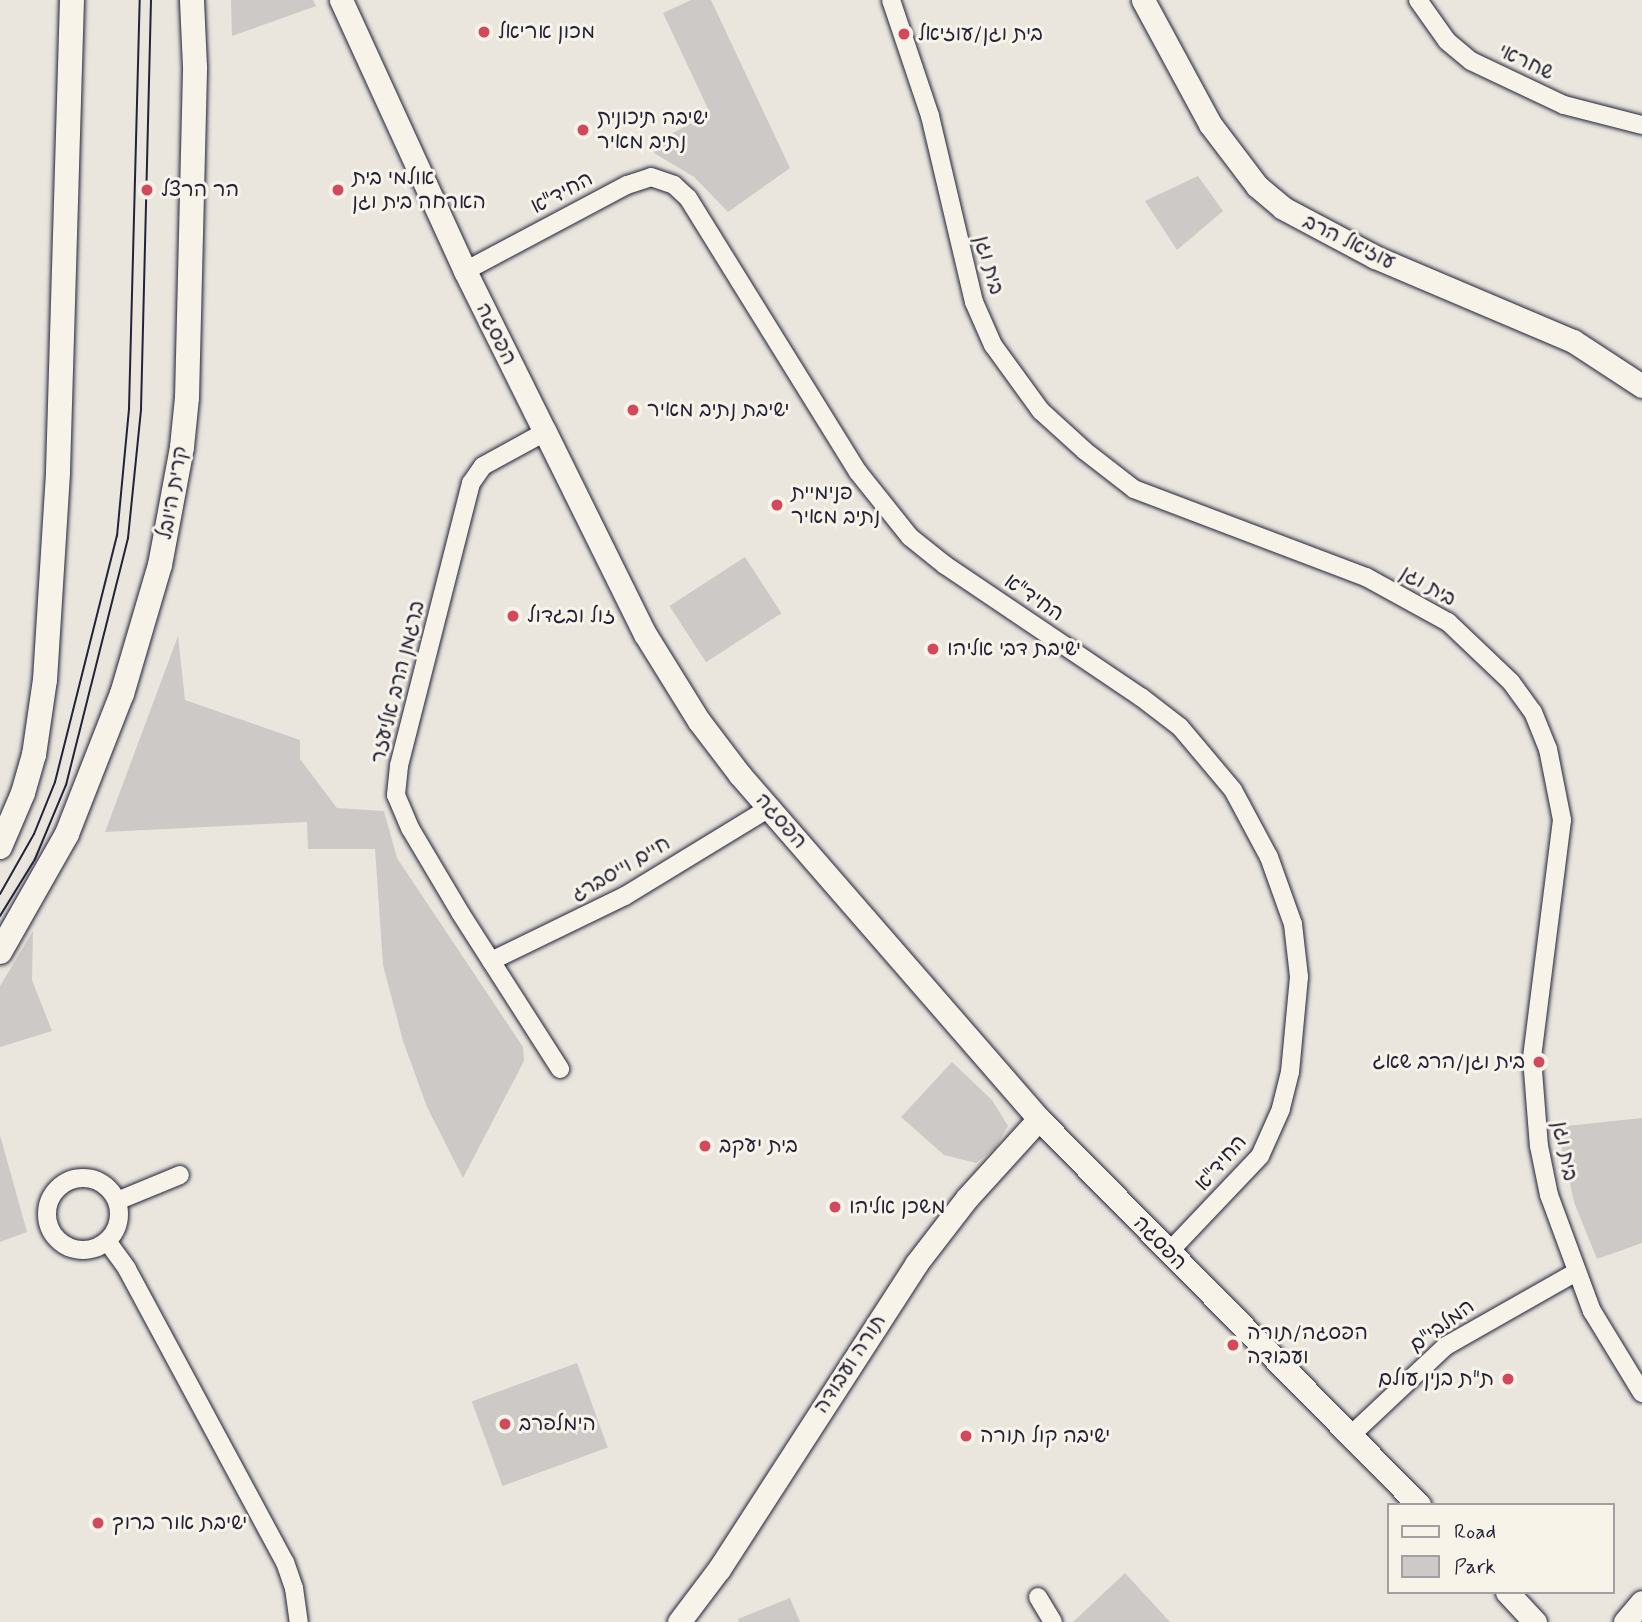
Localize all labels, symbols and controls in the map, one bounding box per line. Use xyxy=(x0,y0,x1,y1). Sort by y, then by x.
place label: מכון אריאל xyxy=(498,19,595,45)
place label: בית וגן/עוזיאל xyxy=(918,21,1043,47)
marker: מכון אריאל xyxy=(476,24,492,40)
marker: בית וגן/עוזיאל xyxy=(896,26,912,42)
street label: שחראי xyxy=(1494,38,1558,86)
place label: ישיבה תיכונית נתיב מאיר xyxy=(597,105,709,155)
marker: ישיבה תיכונית נתיב מאיר xyxy=(575,122,591,138)
place label: אולמי בית הארחה בית וגן xyxy=(352,165,486,215)
street label: החיד"א xyxy=(527,166,597,220)
place label: הר הרצל xyxy=(161,177,239,203)
marker: הר הרצל xyxy=(139,182,155,198)
marker: אולמי בית הארחה בית וגן xyxy=(330,182,346,198)
street label: עוזיאל הרב xyxy=(1299,209,1399,275)
street label: בית וגן xyxy=(969,233,1009,297)
street label: הפסגה xyxy=(470,299,522,369)
place label: ישיבת נתיב מאיר xyxy=(647,397,789,423)
marker: ישיבת נתיב מאיר xyxy=(625,402,641,418)
street label: קרית היובל xyxy=(152,444,194,542)
place label: פנימיית נתיב מאיר xyxy=(791,480,880,530)
marker: פנימיית נתיב מאיר xyxy=(769,497,785,513)
street label: בית וגן xyxy=(1396,560,1460,612)
street label: החיד"א xyxy=(999,569,1069,627)
street label: ברגמן הרב אליעזר xyxy=(366,598,430,766)
place label: זול ובגדול xyxy=(527,603,616,629)
marker: זול ובגדול xyxy=(505,608,521,624)
place label: ישיבת דבי אליהו xyxy=(947,636,1081,662)
marker: ישיבת דבי אליהו xyxy=(925,641,941,657)
street label: הפסגה xyxy=(750,788,812,854)
street label: חיים וייסברג xyxy=(567,831,675,907)
place label: בית וגן/הרב שאג xyxy=(1372,1049,1525,1075)
marker: בית וגן/הרב שאג xyxy=(1531,1054,1547,1070)
street label: בית וגן xyxy=(1547,1119,1583,1183)
street label: החיד"א xyxy=(1190,1130,1252,1196)
place label: בית יעקב xyxy=(719,1133,798,1159)
marker: בית יעקב xyxy=(697,1138,713,1154)
place label: משכן אליהו xyxy=(849,1194,945,1220)
marker: משכן אליהו xyxy=(827,1199,843,1215)
street label: הפסגה xyxy=(1128,1211,1192,1275)
street label: המלבי"ם xyxy=(1404,1294,1480,1358)
street label: תורה ועבודה xyxy=(809,1310,891,1418)
place label: הפסגה/תורה ועבודה xyxy=(1247,1320,1368,1370)
marker: הפסגה/תורה ועבודה xyxy=(1225,1337,1241,1353)
place label: ת"ת בנין עולם xyxy=(1378,1366,1494,1392)
marker: ת"ת בנין עולם xyxy=(1500,1371,1516,1387)
place label: הימלפרב xyxy=(519,1411,596,1437)
marker: הימלפרב xyxy=(497,1416,513,1432)
place label: ישיבה קול תורה xyxy=(980,1423,1110,1449)
marker: ישיבה קול תורה xyxy=(958,1428,974,1444)
legend xyxy=(1386,1503,1614,1594)
place label: ישיבת אור ברוך xyxy=(112,1510,247,1536)
marker: ישיבת אור ברוך xyxy=(90,1515,106,1531)
text: Road xyxy=(1454,1518,1496,1546)
text: Park xyxy=(1454,1553,1496,1581)

